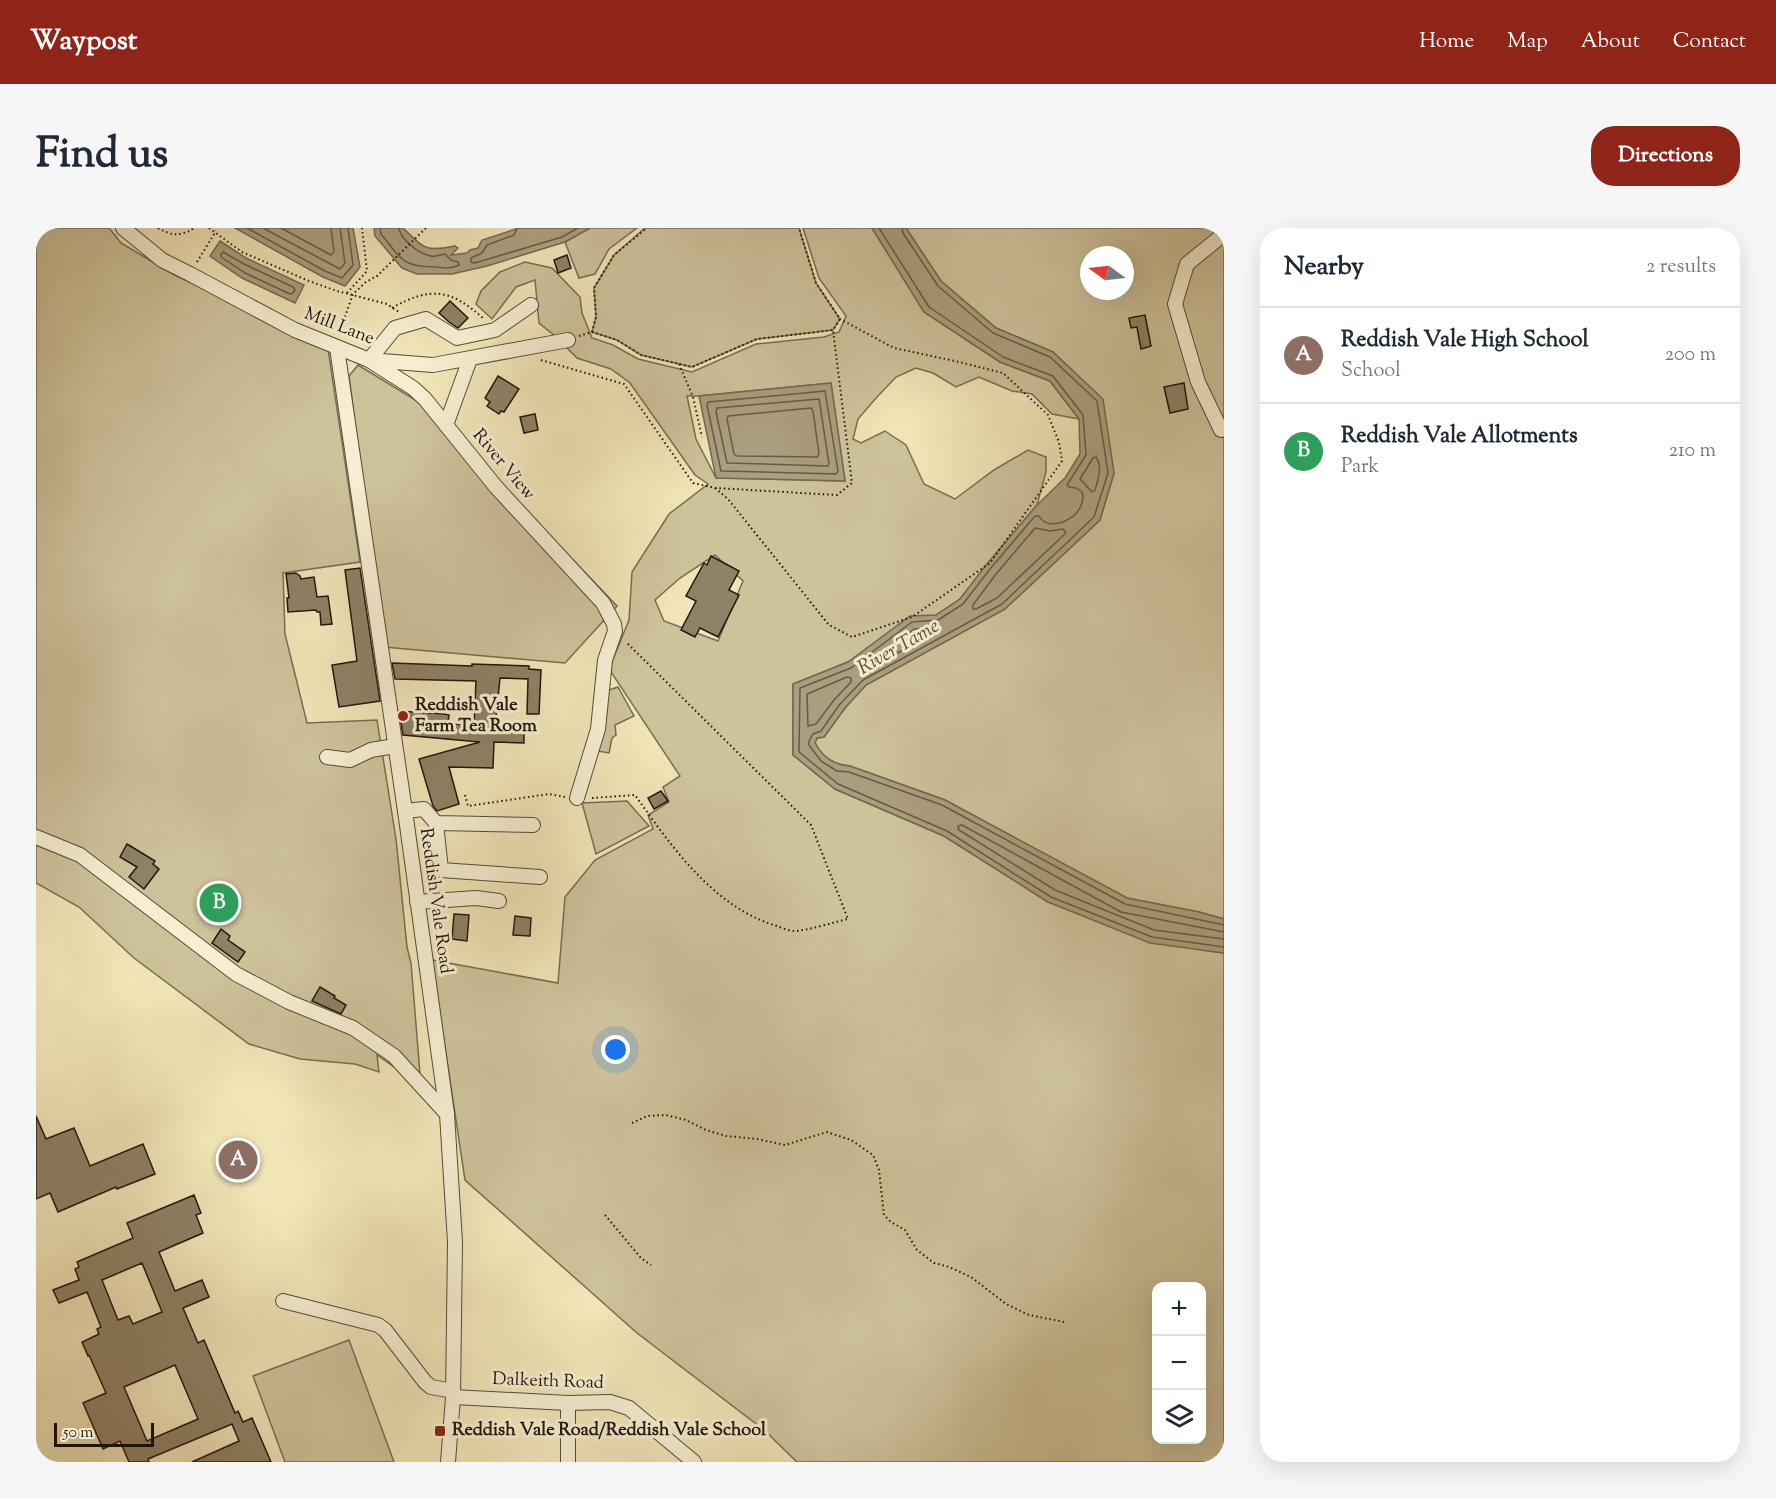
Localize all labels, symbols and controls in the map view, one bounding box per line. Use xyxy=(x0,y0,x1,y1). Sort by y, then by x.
text: Waypost xyxy=(30,22,137,62)
text: Home xyxy=(1419,27,1474,57)
text: Map xyxy=(1507,27,1548,57)
text: About xyxy=(1581,27,1640,57)
text: Contact xyxy=(1673,27,1746,57)
text: Find us xyxy=(36,126,168,186)
button: Directions xyxy=(1591,126,1740,186)
north arrow xyxy=(1080,246,1134,300)
text: Nearby xyxy=(1284,249,1364,286)
text: 2 results xyxy=(1646,253,1716,282)
street label: Mill Lane xyxy=(300,302,378,352)
text: Reddish Vale High School xyxy=(1341,325,1589,357)
text: A xyxy=(1295,341,1312,370)
text: 200 m xyxy=(1665,341,1716,370)
text: School xyxy=(1341,357,1401,386)
text: Reddish Vale Allotments xyxy=(1341,421,1578,453)
street label: River View xyxy=(465,424,541,507)
text: B xyxy=(1297,437,1310,466)
text: 210 m xyxy=(1669,437,1716,466)
text: Park xyxy=(1341,453,1379,482)
water label: River Tame xyxy=(853,613,945,683)
place label: Reddish Vale Farm Tea Room xyxy=(415,693,537,740)
marker: Reddish Vale Farm Tea Room xyxy=(396,709,410,723)
street label: Reddish Vale Road xyxy=(412,826,458,976)
pin: B xyxy=(200,880,238,926)
your location xyxy=(601,1035,630,1064)
pin: A xyxy=(218,1138,258,1182)
map controls xyxy=(1152,1282,1206,1444)
button: + xyxy=(1152,1282,1206,1336)
button: − xyxy=(1152,1336,1206,1390)
street label: Dalkeith Road xyxy=(492,1367,604,1397)
button: layers xyxy=(1152,1390,1206,1444)
place label: Reddish Vale Road/Reddish Vale School xyxy=(452,1418,767,1444)
scale bar xyxy=(54,1420,154,1448)
text: 50 m xyxy=(63,1422,94,1445)
marker: Reddish Vale Road/Reddish Vale School xyxy=(433,1424,447,1438)

